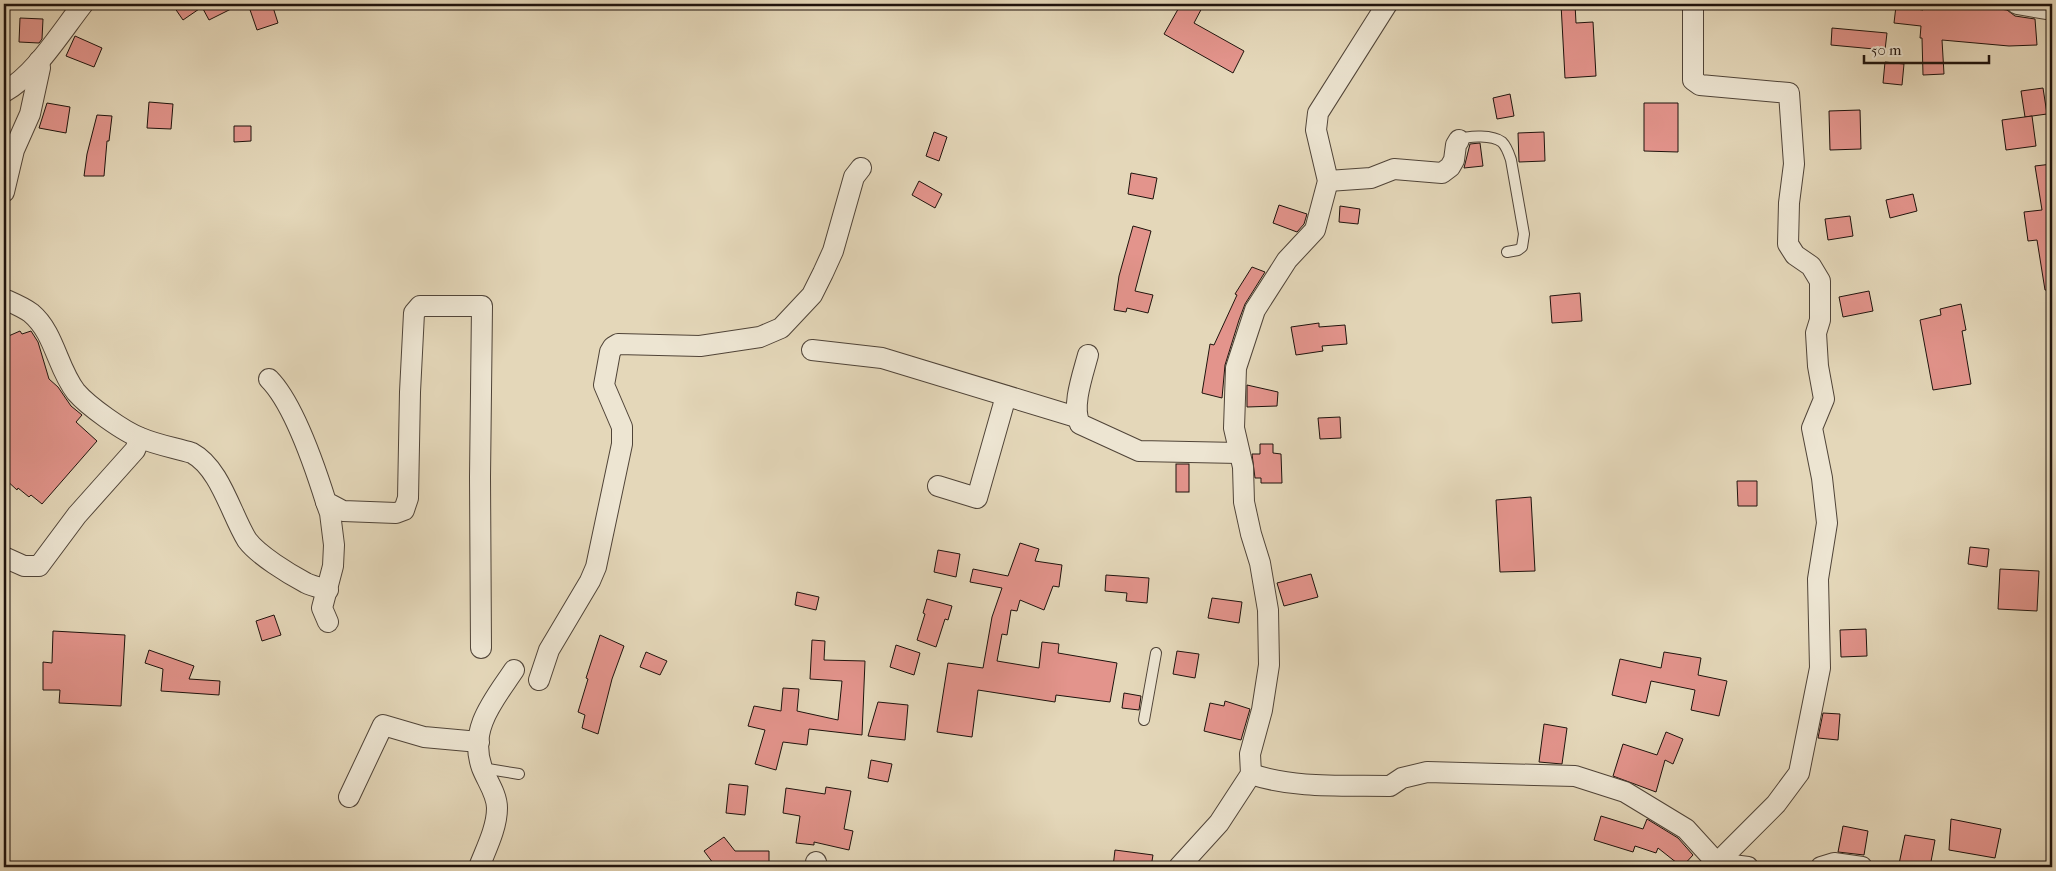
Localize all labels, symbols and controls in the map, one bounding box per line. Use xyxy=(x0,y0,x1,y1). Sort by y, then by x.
scale bar xyxy=(1864,32,1988,64)
text: 50 m xyxy=(1871,41,1902,59)

